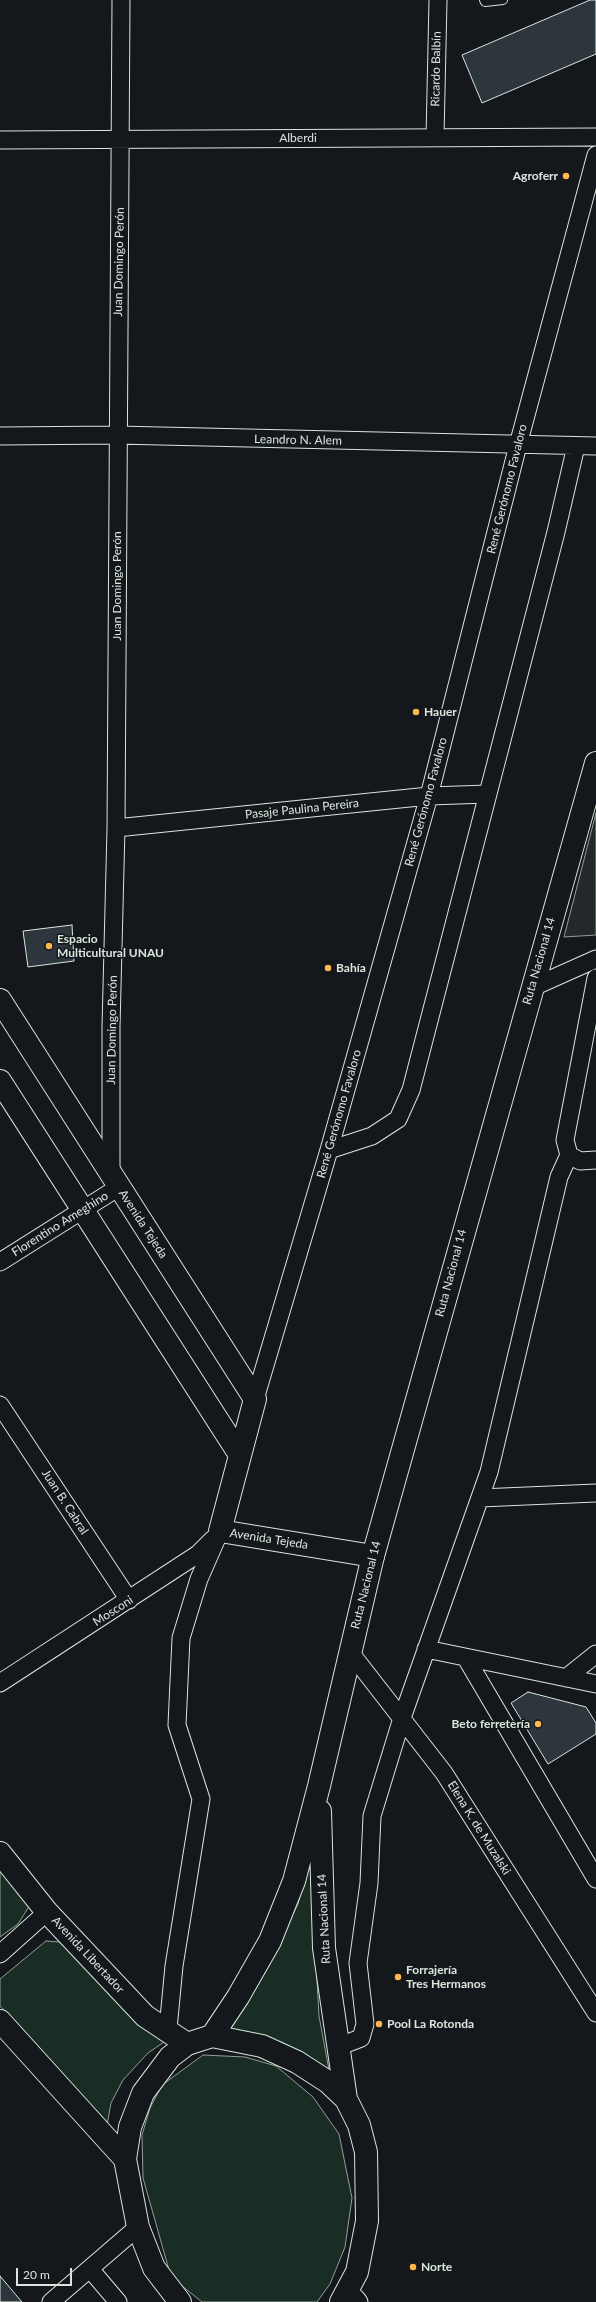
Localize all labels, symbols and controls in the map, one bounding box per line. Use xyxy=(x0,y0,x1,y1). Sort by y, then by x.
street label: Ricardo Balbín xyxy=(428,31,444,107)
street label: Alberdi xyxy=(279,131,317,145)
place label: Agroferr xyxy=(513,169,558,183)
marker: Agroferr xyxy=(561,171,571,181)
street label: Juan Domingo Perón xyxy=(111,207,127,317)
street label: René Gerónomo Favaloro xyxy=(484,423,530,555)
street label: Leandro N. Alem xyxy=(254,432,342,448)
street label: Juan Domingo Perón xyxy=(110,531,124,641)
place label: Hauer xyxy=(424,705,457,719)
marker: Hauer xyxy=(411,707,421,717)
street label: René Gerónomo Favaloro xyxy=(402,736,450,868)
street label: Pasaje Paulina Pereira xyxy=(244,796,360,822)
street label: Ruta Nacional 14 xyxy=(520,916,558,1006)
place label: Espacio Multicultural UNAU xyxy=(57,932,164,960)
marker: Espacio Multicultural UNAU xyxy=(44,941,54,951)
place label: Bahía xyxy=(336,961,366,975)
marker: Bahía xyxy=(323,963,333,973)
street label: Juan Domingo Perón xyxy=(104,975,120,1085)
street label: René Gerónomo Favaloro xyxy=(314,1048,364,1180)
street label: Avenida Tejeda xyxy=(115,1187,171,1261)
street label: Florentino Ameghino xyxy=(9,1188,111,1260)
street label: Ruta Nacional 14 xyxy=(432,1228,470,1318)
street label: Juan B. Cabral xyxy=(39,1467,91,1537)
street label: Avenida Tejeda xyxy=(229,1526,309,1552)
street label: Ruta Nacional 14 xyxy=(348,1540,384,1630)
street label: Mosconi xyxy=(90,1593,136,1629)
place label: Beto ferretería xyxy=(451,1717,530,1731)
marker: Beto ferretería xyxy=(533,1719,543,1729)
street label: Elena K. de Muzalski xyxy=(444,1778,514,1878)
street label: Ruta Nacional 14 xyxy=(314,1874,334,1964)
street label: Avenida Libertador xyxy=(49,1914,127,1996)
place label: Forrajería Tres Hermanos xyxy=(406,1963,486,1991)
marker: Forrajería Tres Hermanos xyxy=(393,1972,403,1982)
place label: Pool La Rotonda xyxy=(387,2017,474,2031)
marker: Pool La Rotonda xyxy=(374,2019,384,2029)
scale bar xyxy=(18,2260,74,2286)
place label: Norte xyxy=(421,2260,452,2274)
marker: Norte xyxy=(408,2262,418,2272)
text: 20 m xyxy=(23,2267,50,2282)

